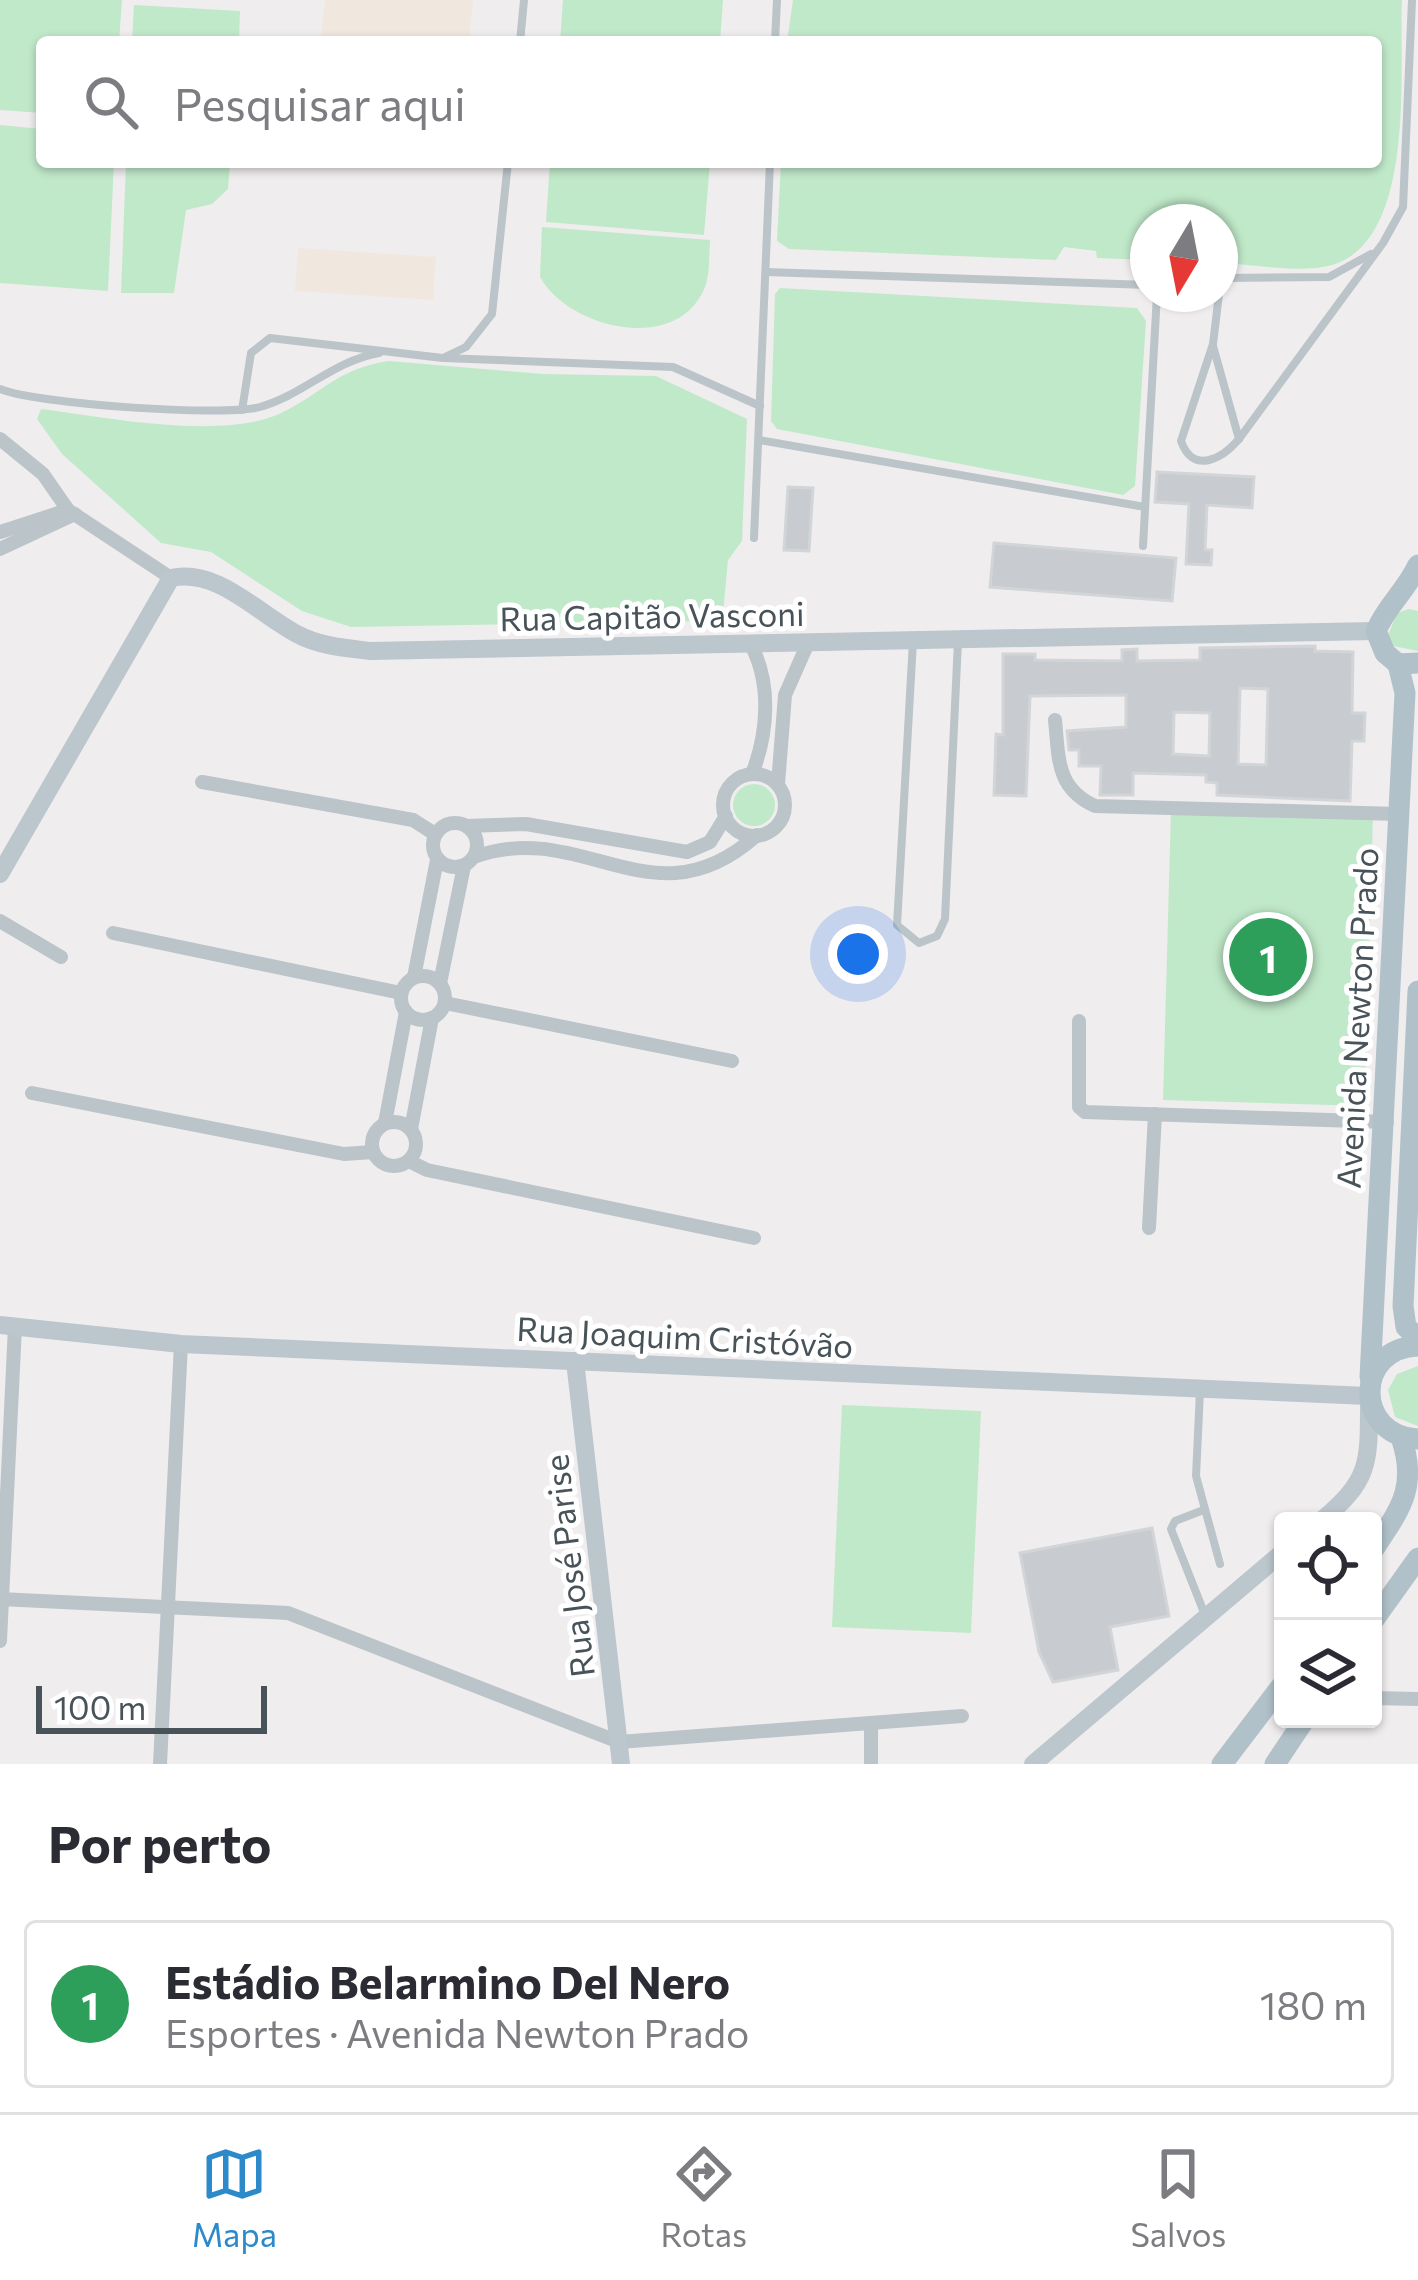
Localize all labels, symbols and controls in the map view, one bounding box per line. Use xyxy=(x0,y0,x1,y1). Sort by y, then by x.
search box xyxy=(36,36,1382,168)
icon: search xyxy=(78,69,144,135)
text: Pesquisar aqui xyxy=(174,75,466,130)
north arrow xyxy=(1130,204,1238,312)
street label: Rua Capitão Vasconi xyxy=(499,592,805,638)
street label: Avenida Newton Prado xyxy=(1327,846,1385,1190)
pin: 1 xyxy=(1229,912,1307,1002)
your location xyxy=(828,924,888,984)
street label: Rua Joaquim Cristóvão xyxy=(516,1307,854,1365)
street label: Rua José Parise xyxy=(534,1452,602,1680)
map controls xyxy=(1274,1512,1382,1728)
button: locate xyxy=(1274,1512,1382,1620)
button: layers xyxy=(1274,1620,1382,1728)
scale bar xyxy=(36,1680,267,1733)
text: 100 m xyxy=(54,1686,146,1727)
text: Por perto xyxy=(48,1811,272,1874)
text: Estádio Belarmino Del Nero xyxy=(165,1953,730,2008)
text: 1 xyxy=(81,1980,99,2028)
text: 180 m xyxy=(1260,1980,1367,2028)
text: Esportes · Avenida Newton Prado xyxy=(165,2008,749,2056)
tab: Mapa xyxy=(192,2141,277,2254)
tab: Rotas xyxy=(661,2141,747,2254)
tab: Salvos xyxy=(1130,2141,1226,2254)

